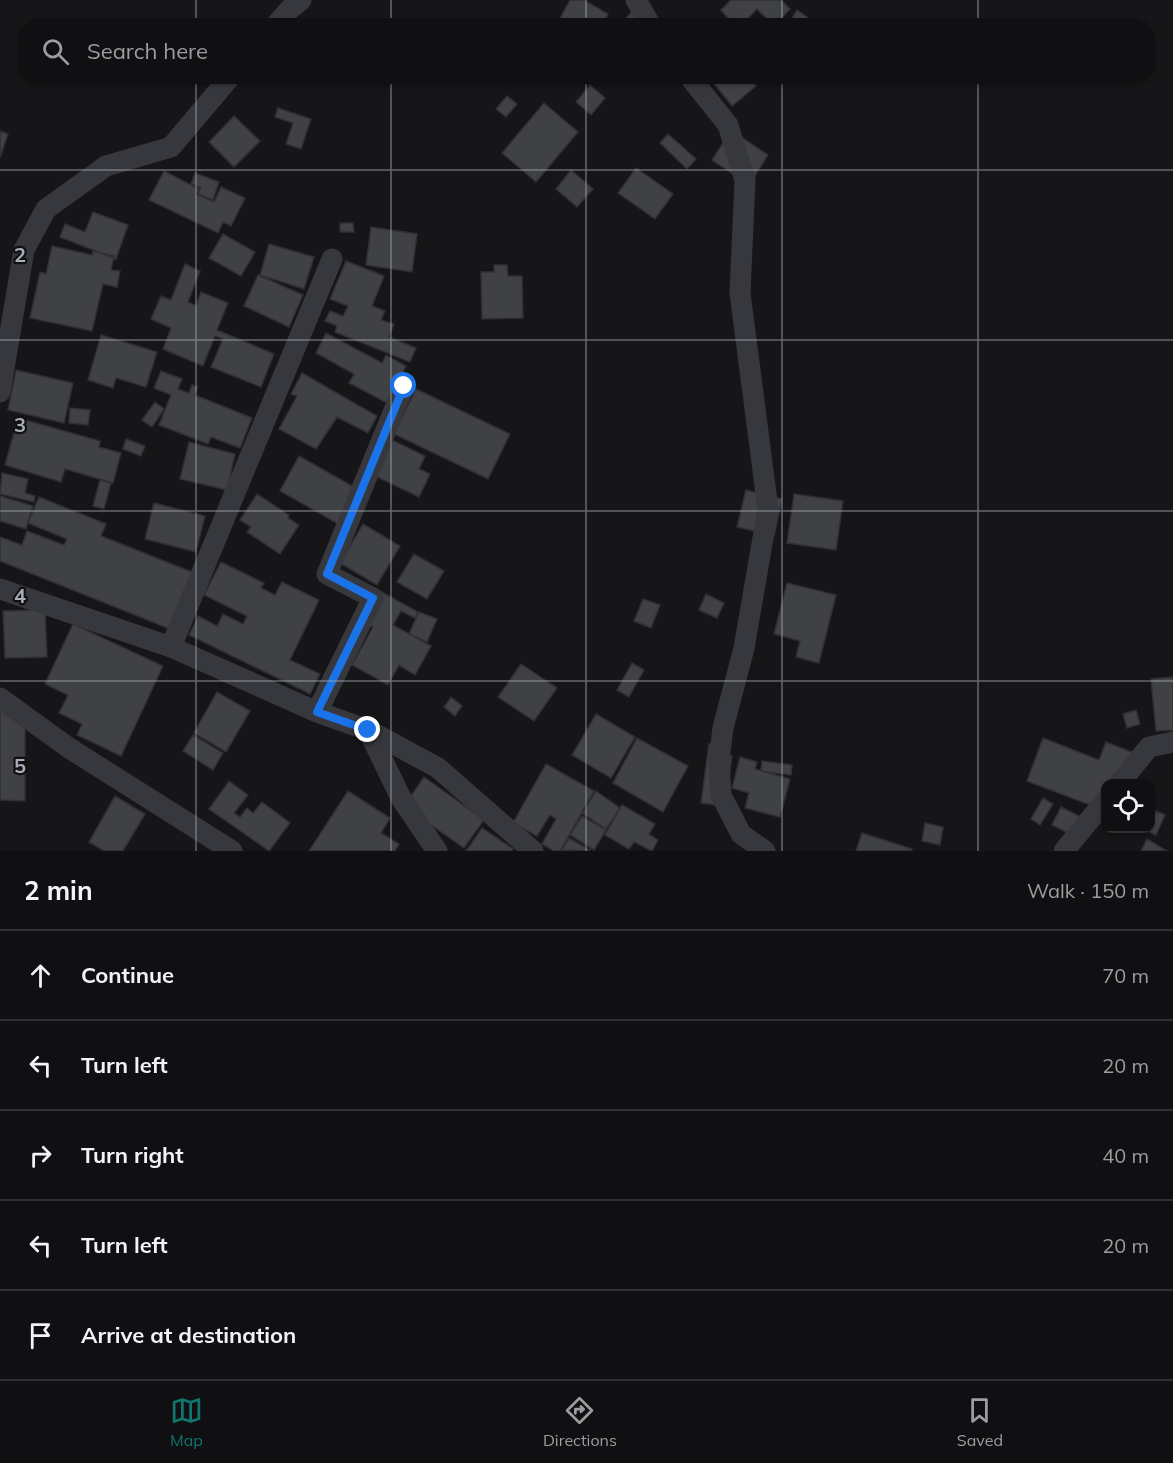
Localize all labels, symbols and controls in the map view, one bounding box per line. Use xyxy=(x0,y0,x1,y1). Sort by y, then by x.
search box xyxy=(18,18,1155,84)
icon: search xyxy=(39,35,72,68)
text: Search here xyxy=(87,37,208,65)
text: 2 xyxy=(14,242,26,267)
route start xyxy=(390,372,416,398)
text: 3 xyxy=(14,412,26,437)
text: 4 xyxy=(14,583,26,608)
route end xyxy=(354,716,380,742)
text: 5 xyxy=(14,753,26,778)
map controls xyxy=(1101,779,1155,833)
button: locate xyxy=(1101,779,1155,833)
text: 2 min xyxy=(24,874,93,907)
text: Walk · 150 m xyxy=(1027,878,1149,903)
icon: ahead xyxy=(24,959,57,992)
text: Continue xyxy=(81,961,174,989)
text: 70 m xyxy=(1102,963,1149,988)
icon: left xyxy=(24,1049,57,1082)
text: Turn left xyxy=(81,1051,168,1079)
text: 20 m xyxy=(1102,1053,1149,1078)
icon: right xyxy=(24,1139,57,1172)
text: Turn right xyxy=(81,1141,184,1169)
text: 40 m xyxy=(1102,1143,1149,1168)
icon: left xyxy=(24,1229,57,1262)
text: Turn left xyxy=(81,1231,168,1259)
text: 20 m xyxy=(1102,1233,1149,1258)
icon: arrive xyxy=(24,1319,57,1352)
text: Arrive at destination xyxy=(81,1321,296,1349)
tab: Map xyxy=(170,1394,203,1450)
tab: Directions xyxy=(543,1394,617,1450)
tab: Saved xyxy=(957,1394,1003,1450)

